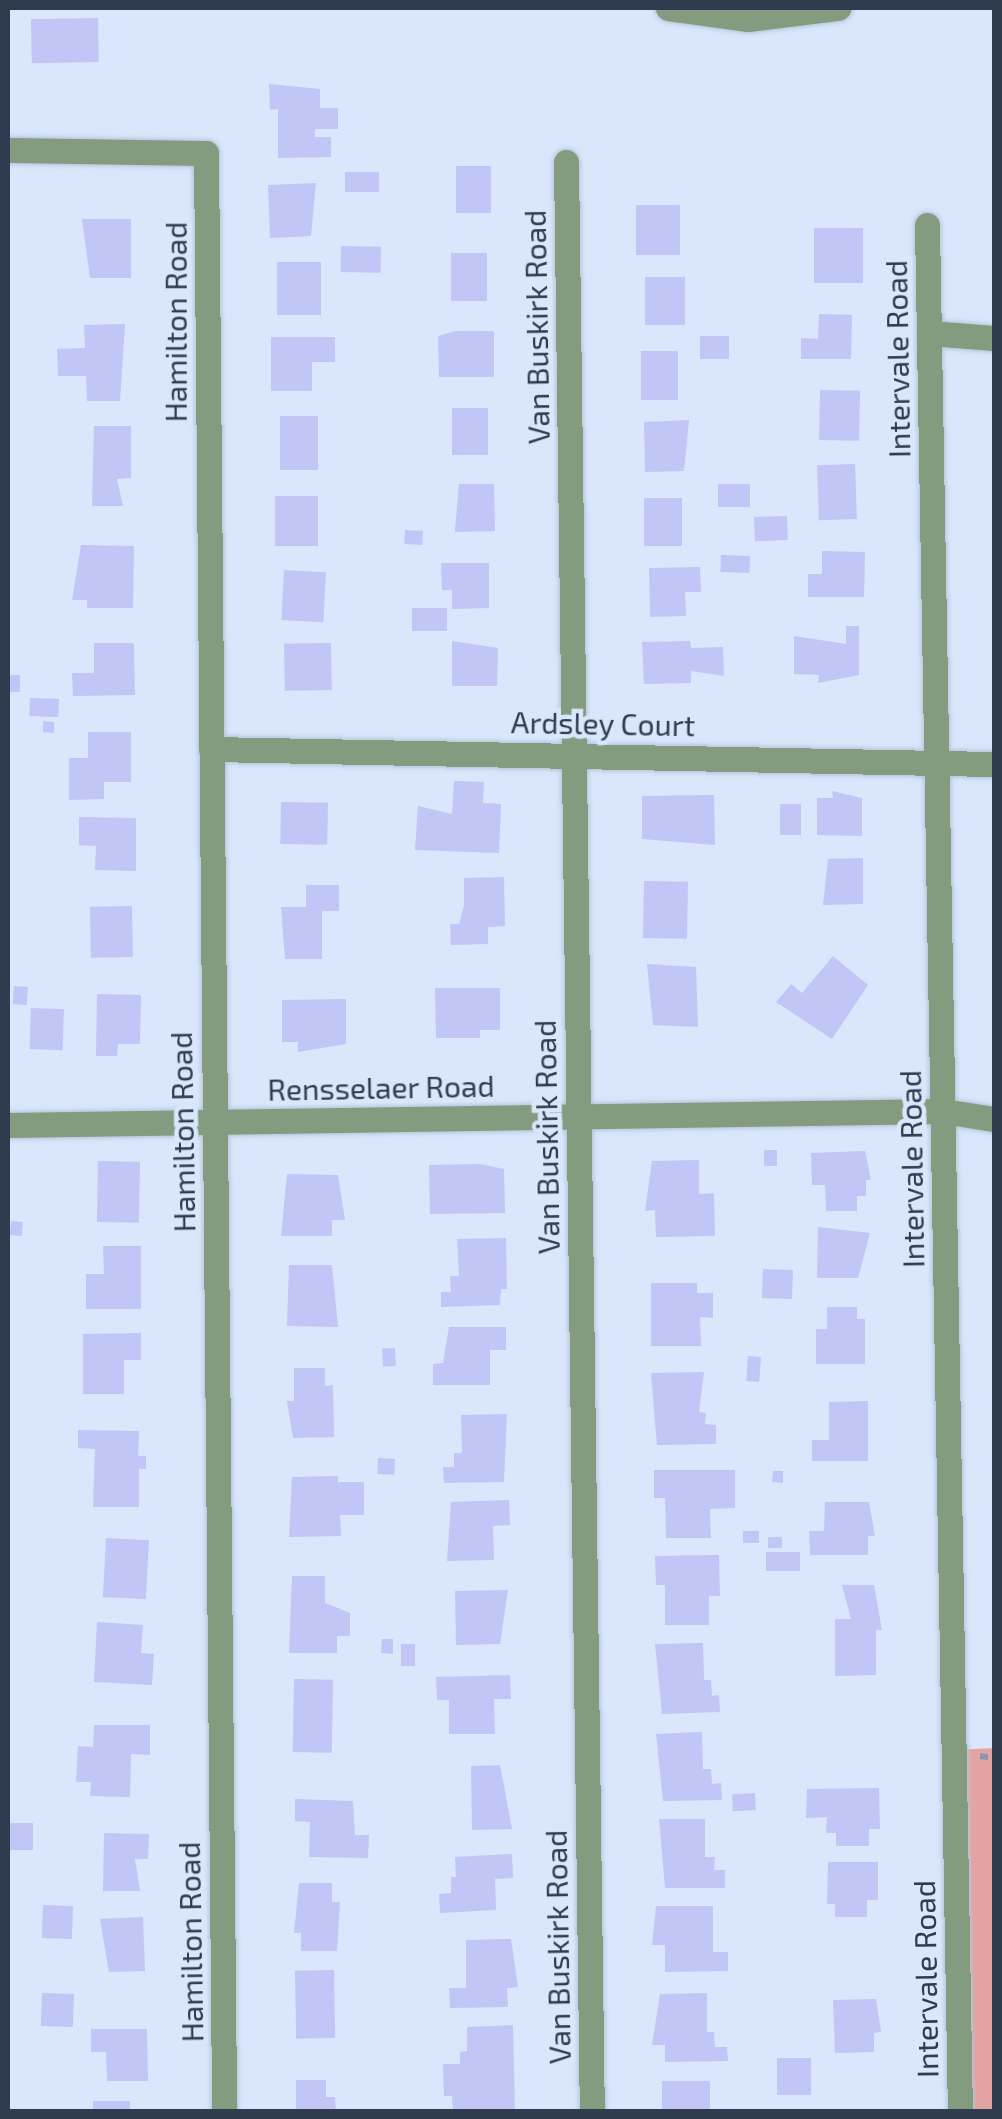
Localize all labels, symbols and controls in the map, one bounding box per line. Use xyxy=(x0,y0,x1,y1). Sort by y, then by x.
street label: Van Buskirk Road xyxy=(516,209,556,445)
street label: Hamilton Road xyxy=(157,222,193,422)
street label: Intervale Road xyxy=(877,260,917,458)
street label: Ardsley Court xyxy=(510,703,696,743)
street label: Van Buskirk Road xyxy=(526,1019,566,1255)
street label: Hamilton Road xyxy=(162,1031,202,1233)
street label: Rensselaer Road xyxy=(267,1067,495,1107)
street label: Intervale Road xyxy=(891,1070,931,1268)
street label: Van Buskirk Road xyxy=(537,1829,577,2065)
street label: Hamilton Road xyxy=(170,1841,210,2043)
street label: Intervale Road xyxy=(905,1880,945,2078)

